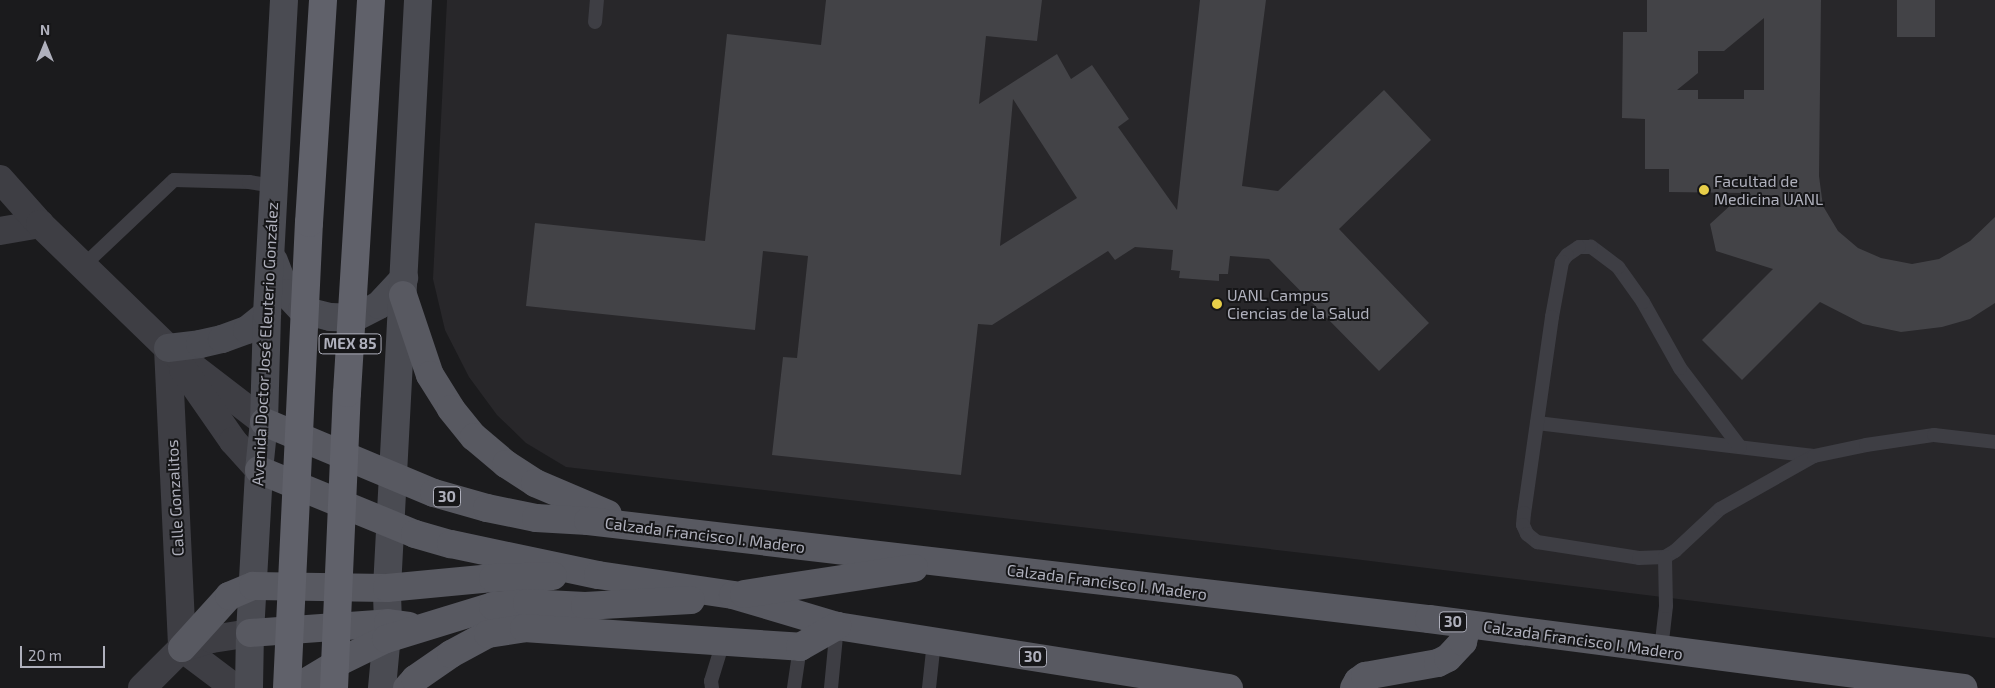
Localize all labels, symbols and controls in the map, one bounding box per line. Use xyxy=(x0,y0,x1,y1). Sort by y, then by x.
north arrow xyxy=(20,20,70,70)
text: N xyxy=(40,21,50,38)
place label: Facultad de Medicina UANL xyxy=(1714,171,1823,209)
marker: Facultad de Medicina UANL xyxy=(1698,184,1710,196)
street label: Avenida Doctor José Eleuterio González xyxy=(248,201,282,487)
place label: UANL Campus Ciencias de la Salud xyxy=(1227,285,1369,323)
marker: UANL Campus Ciencias de la Salud xyxy=(1211,298,1223,310)
road number: MEX 85 xyxy=(318,332,382,356)
street label: Calle Gonzalitos xyxy=(162,439,188,557)
road number: 30 xyxy=(432,484,462,510)
street label: Calzada Francisco I. Madero xyxy=(604,513,806,557)
street label: Calzada Francisco I. Madero xyxy=(1006,560,1208,604)
road number: 30 xyxy=(1438,610,1468,634)
street label: Calzada Francisco I. Madero xyxy=(1482,616,1684,664)
scale bar xyxy=(22,636,108,668)
road number: 30 xyxy=(1018,644,1048,670)
text: 20 m xyxy=(28,646,62,664)

